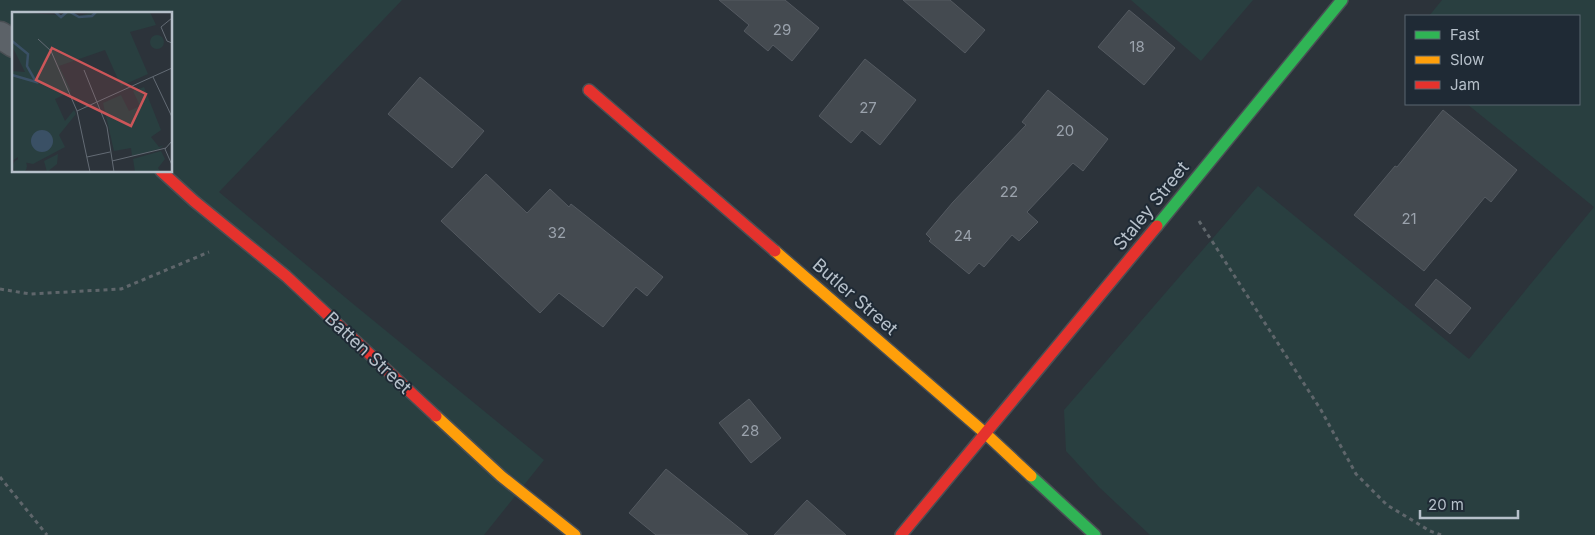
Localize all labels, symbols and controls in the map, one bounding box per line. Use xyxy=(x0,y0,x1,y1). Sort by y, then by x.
inset map xyxy=(12,12,172,172)
legend xyxy=(1405,15,1580,105)
house number: 29 xyxy=(773,20,791,39)
text: Fast xyxy=(1450,25,1480,44)
house number: 18 xyxy=(1129,37,1145,56)
text: Slow xyxy=(1450,50,1484,69)
text: Jam xyxy=(1450,75,1480,94)
house number: 27 xyxy=(859,98,877,117)
house number: 20 xyxy=(1056,121,1074,140)
street label: Staley Street xyxy=(1108,157,1193,254)
house number: 22 xyxy=(1000,182,1018,201)
house number: 21 xyxy=(1401,209,1417,228)
house number: 32 xyxy=(548,223,566,242)
house number: 24 xyxy=(954,226,972,245)
street label: Butler Street xyxy=(809,254,902,339)
street label: Batten Street xyxy=(321,307,416,398)
house number: 28 xyxy=(741,421,759,440)
scale bar xyxy=(1420,488,1518,520)
text: 20 m xyxy=(1428,495,1464,514)

